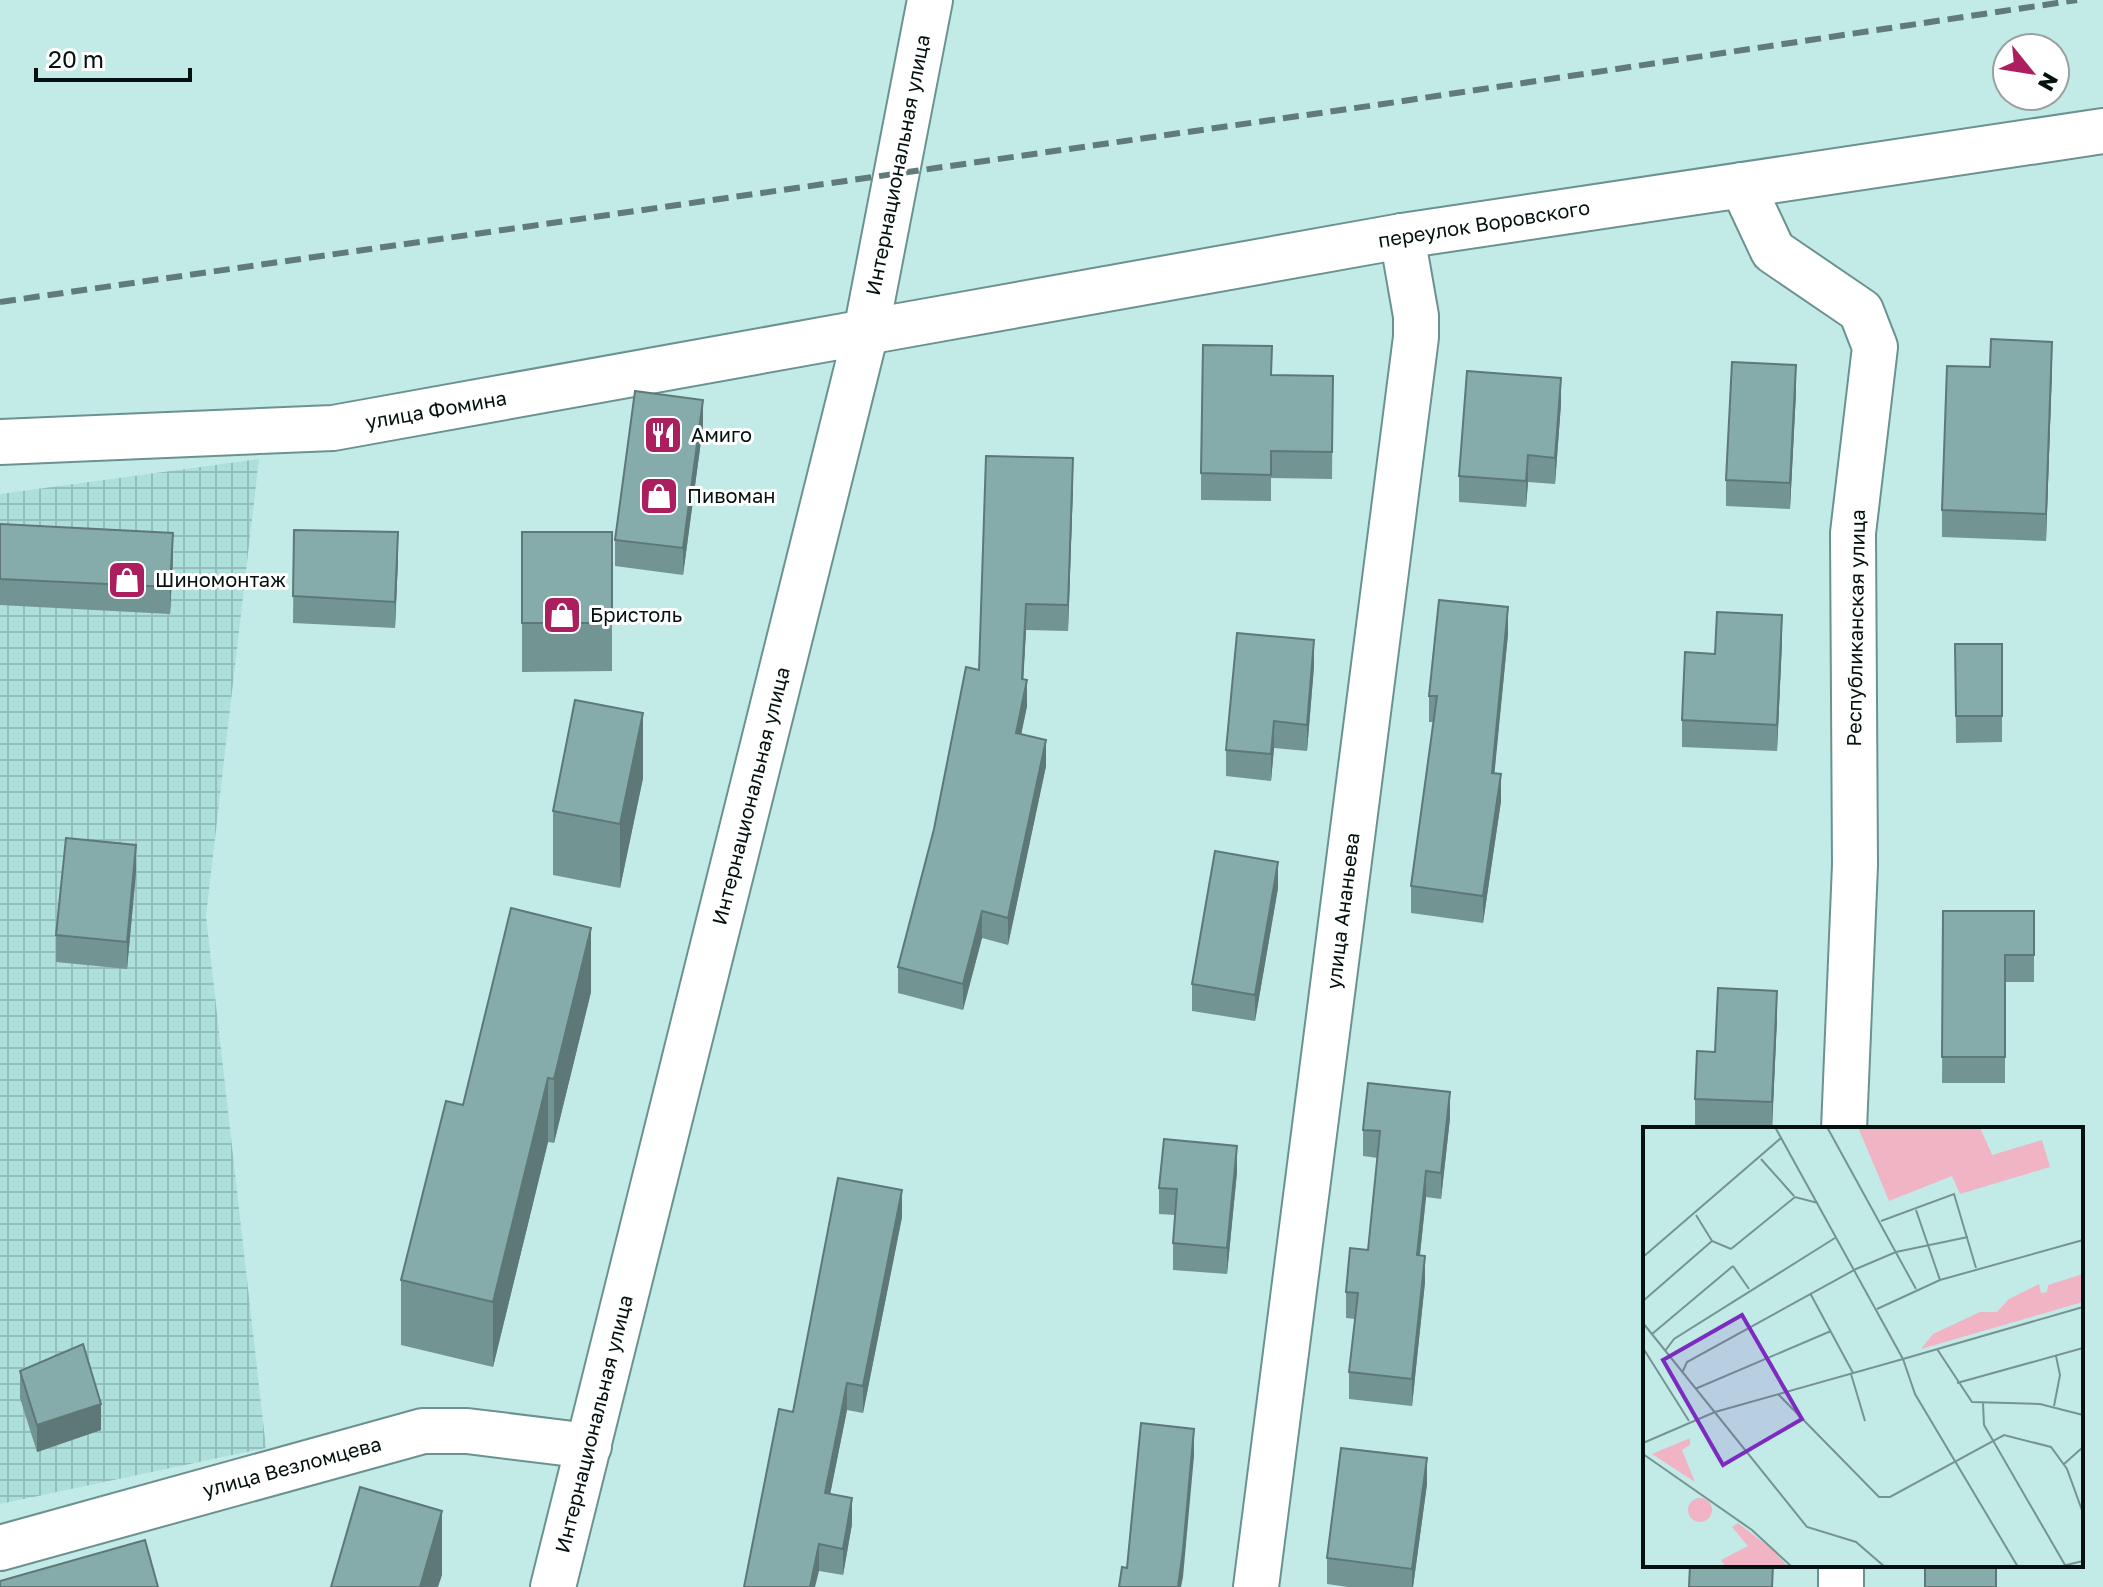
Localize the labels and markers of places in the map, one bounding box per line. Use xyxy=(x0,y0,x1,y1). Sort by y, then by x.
restaurant icon: Амиго xyxy=(642,414,684,456)
place label: Амиго xyxy=(691,422,752,446)
shop icon: Пивоман xyxy=(638,475,680,517)
place label: Пивоман xyxy=(687,483,775,507)
shop icon: Шиномонтаж xyxy=(106,559,148,601)
place label: Шиномонтаж xyxy=(155,567,286,591)
shop icon: Бристоль xyxy=(541,594,583,636)
place label: Бристоль xyxy=(590,602,682,626)

